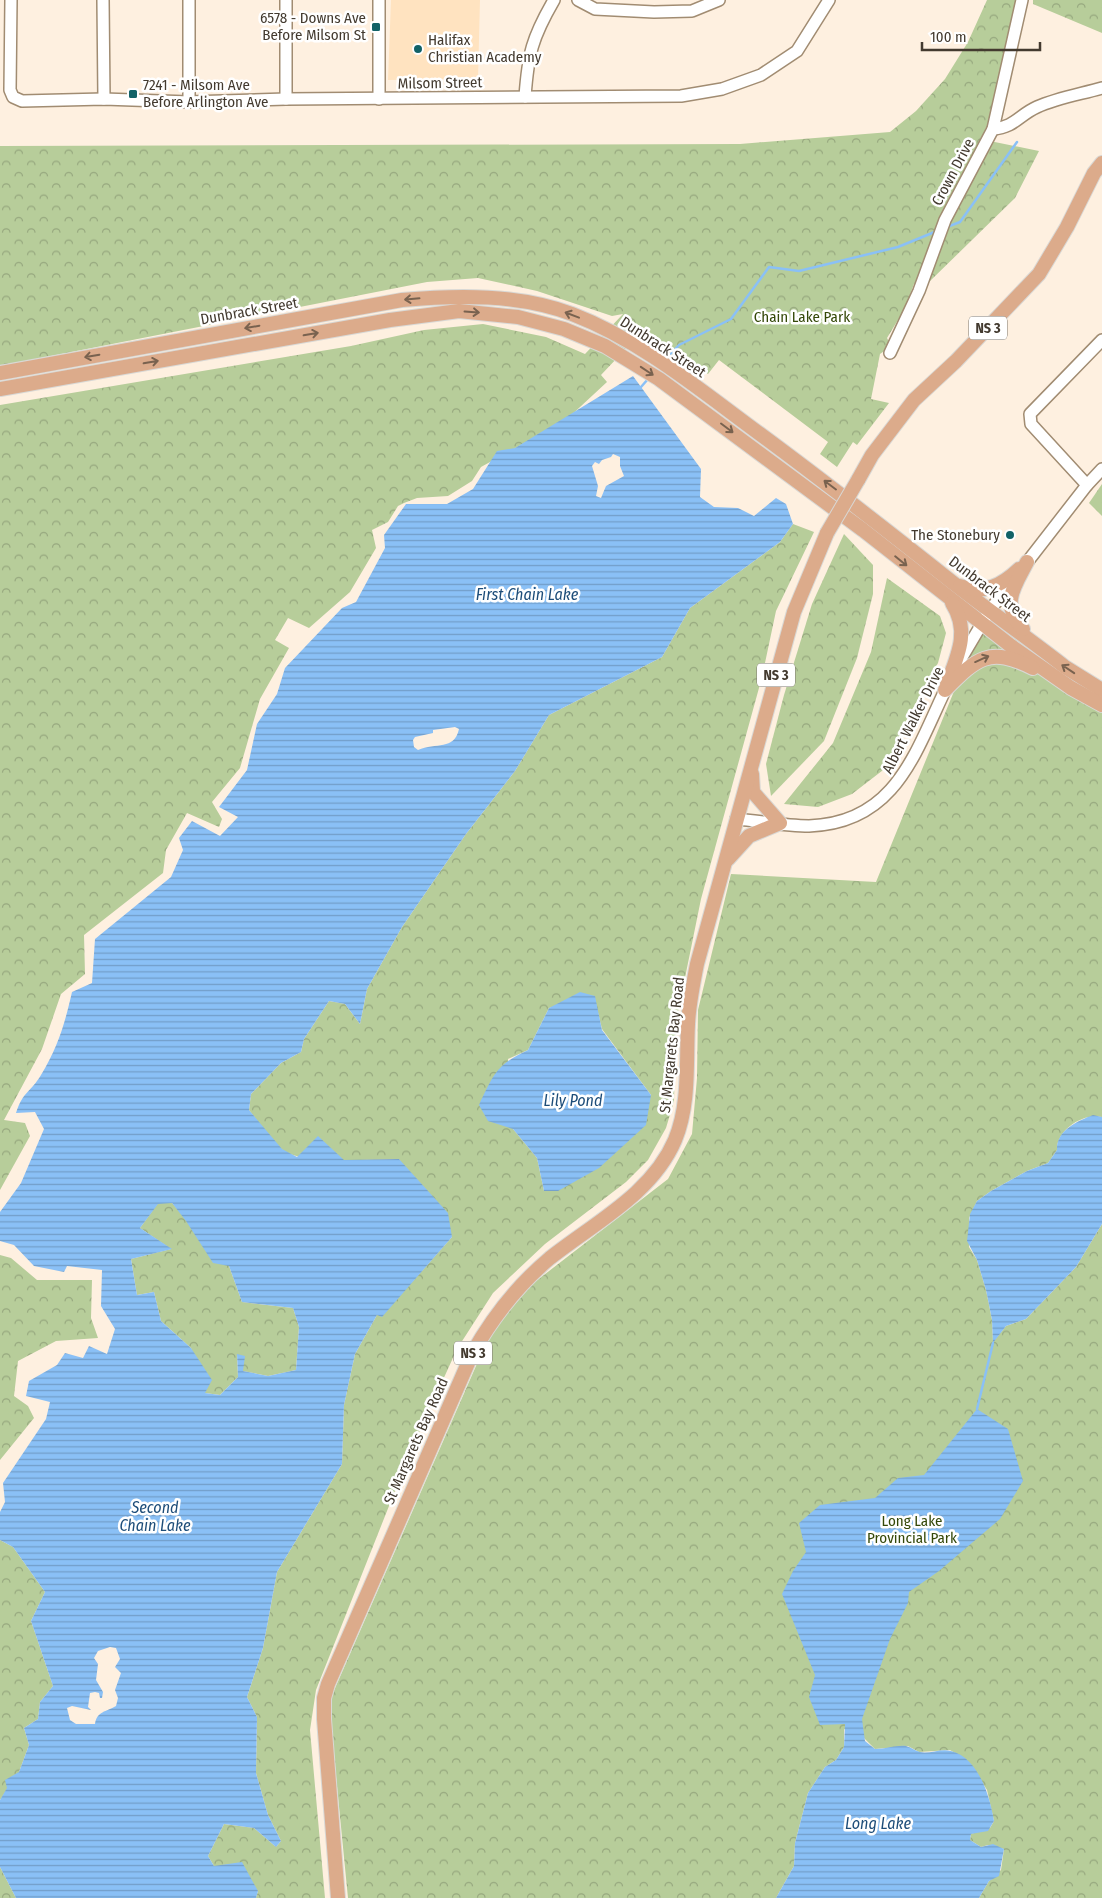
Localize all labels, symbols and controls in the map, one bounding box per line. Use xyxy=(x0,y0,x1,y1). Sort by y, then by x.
place label: 6578 - Downs Ave Before Milsom St xyxy=(260,9,366,44)
scale bar xyxy=(922,20,1040,52)
marker: 6578 - Downs Ave Before Milsom St xyxy=(370,21,382,33)
text: 100 m xyxy=(930,28,967,46)
place label: Halifax Christian Academy xyxy=(428,31,542,66)
marker: Halifax Christian Academy xyxy=(412,43,424,55)
street label: Milsom Street xyxy=(398,73,483,93)
place label: 7241 - Milsom Ave Before Arlington Ave xyxy=(143,76,268,111)
marker: 7241 - Milsom Ave Before Arlington Ave xyxy=(127,88,139,100)
street label: Crown Drive xyxy=(928,135,978,209)
street label: Dunbrack Street xyxy=(199,294,299,328)
one-way arrow xyxy=(404,294,420,304)
one-way arrow xyxy=(464,308,480,317)
park label: Chain Lake Park xyxy=(754,308,850,326)
one-way arrow xyxy=(565,310,580,319)
street label: Dunbrack Street xyxy=(617,313,709,381)
road number: NS 3 xyxy=(969,316,1007,339)
one-way arrow xyxy=(244,322,260,332)
one-way arrow xyxy=(303,328,319,338)
one-way arrow xyxy=(84,352,100,361)
one-way arrow xyxy=(143,357,159,367)
one-way arrow xyxy=(640,366,654,376)
one-way arrow xyxy=(720,423,733,434)
one-way arrow xyxy=(824,480,837,491)
place label: The Stonebury xyxy=(911,526,1000,544)
marker: The Stonebury xyxy=(1004,529,1016,541)
street label: Dunbrack Street xyxy=(945,552,1035,626)
one-way arrow xyxy=(894,555,907,566)
water label: First Chain Lake xyxy=(476,585,579,604)
one-way arrow xyxy=(974,654,989,663)
road number: NS 3 xyxy=(757,664,795,686)
street label: Albert Walker Drive xyxy=(878,664,948,776)
one-way arrow xyxy=(1061,664,1075,674)
street label: St Margarets Bay Road xyxy=(656,976,688,1114)
water label: Lily Pond xyxy=(544,1091,603,1110)
road number: NS 3 xyxy=(454,1342,492,1365)
street label: St Margarets Bay Road xyxy=(380,1375,452,1507)
water label: Second Chain Lake xyxy=(119,1498,191,1535)
park label: Long Lake Provincial Park xyxy=(867,1512,957,1547)
water label: Long Lake xyxy=(845,1814,911,1833)

